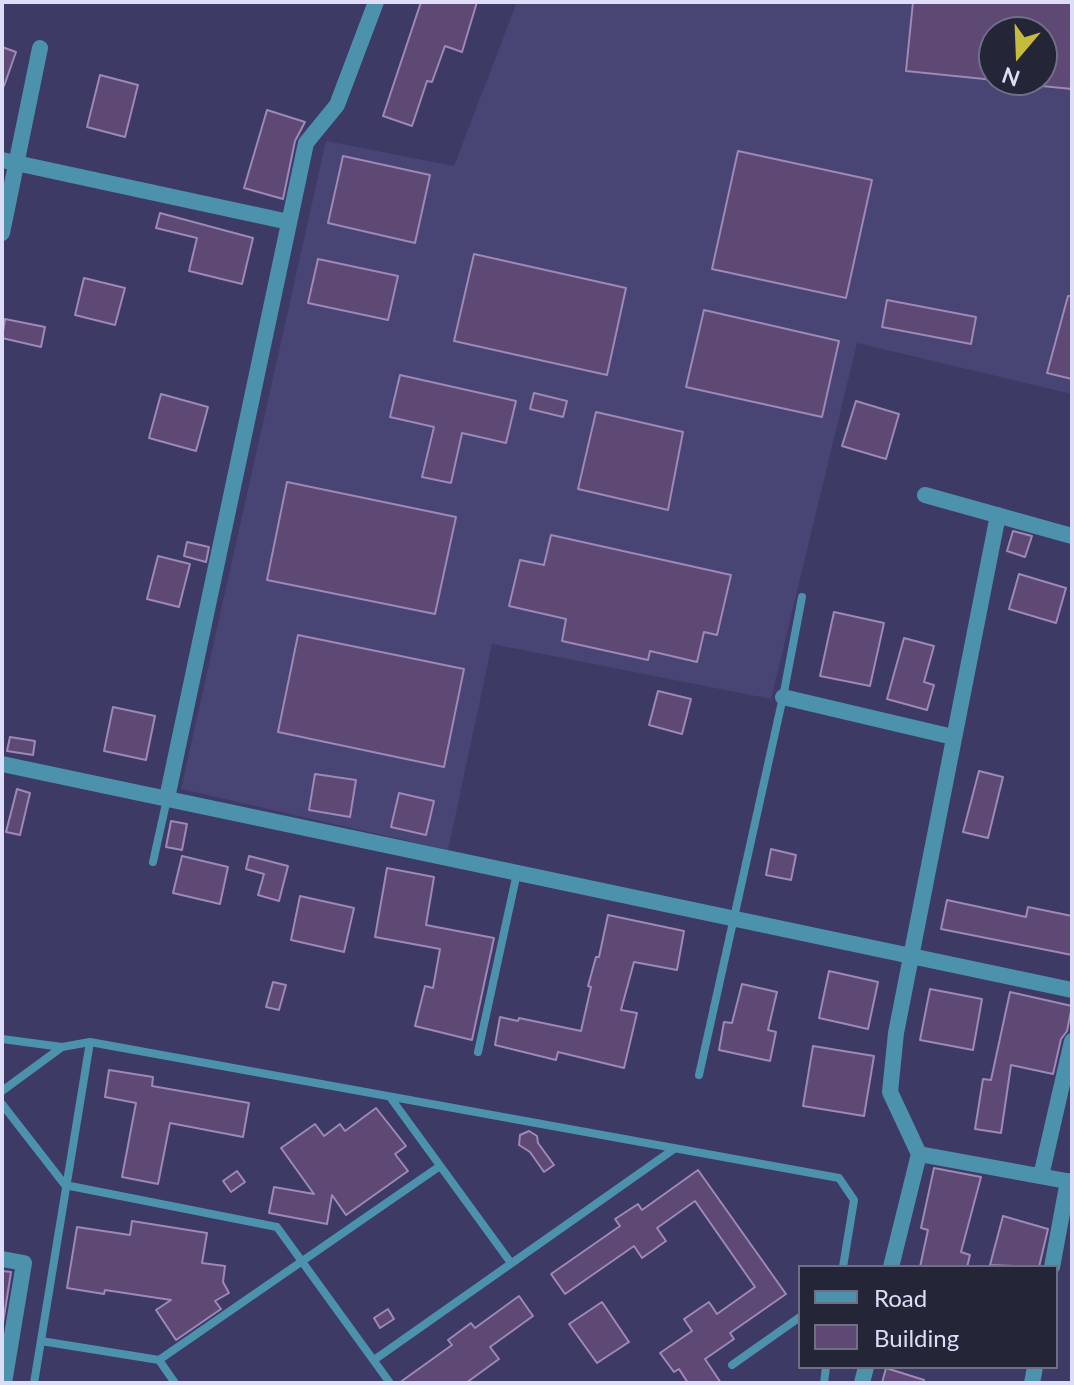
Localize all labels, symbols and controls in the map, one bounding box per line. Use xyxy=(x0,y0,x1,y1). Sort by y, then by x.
north arrow xyxy=(978,16,1058,96)
text: N xyxy=(998,62,1023,93)
legend xyxy=(798,1265,1058,1369)
text: Road xyxy=(874,1283,927,1312)
text: Building xyxy=(874,1323,959,1352)

